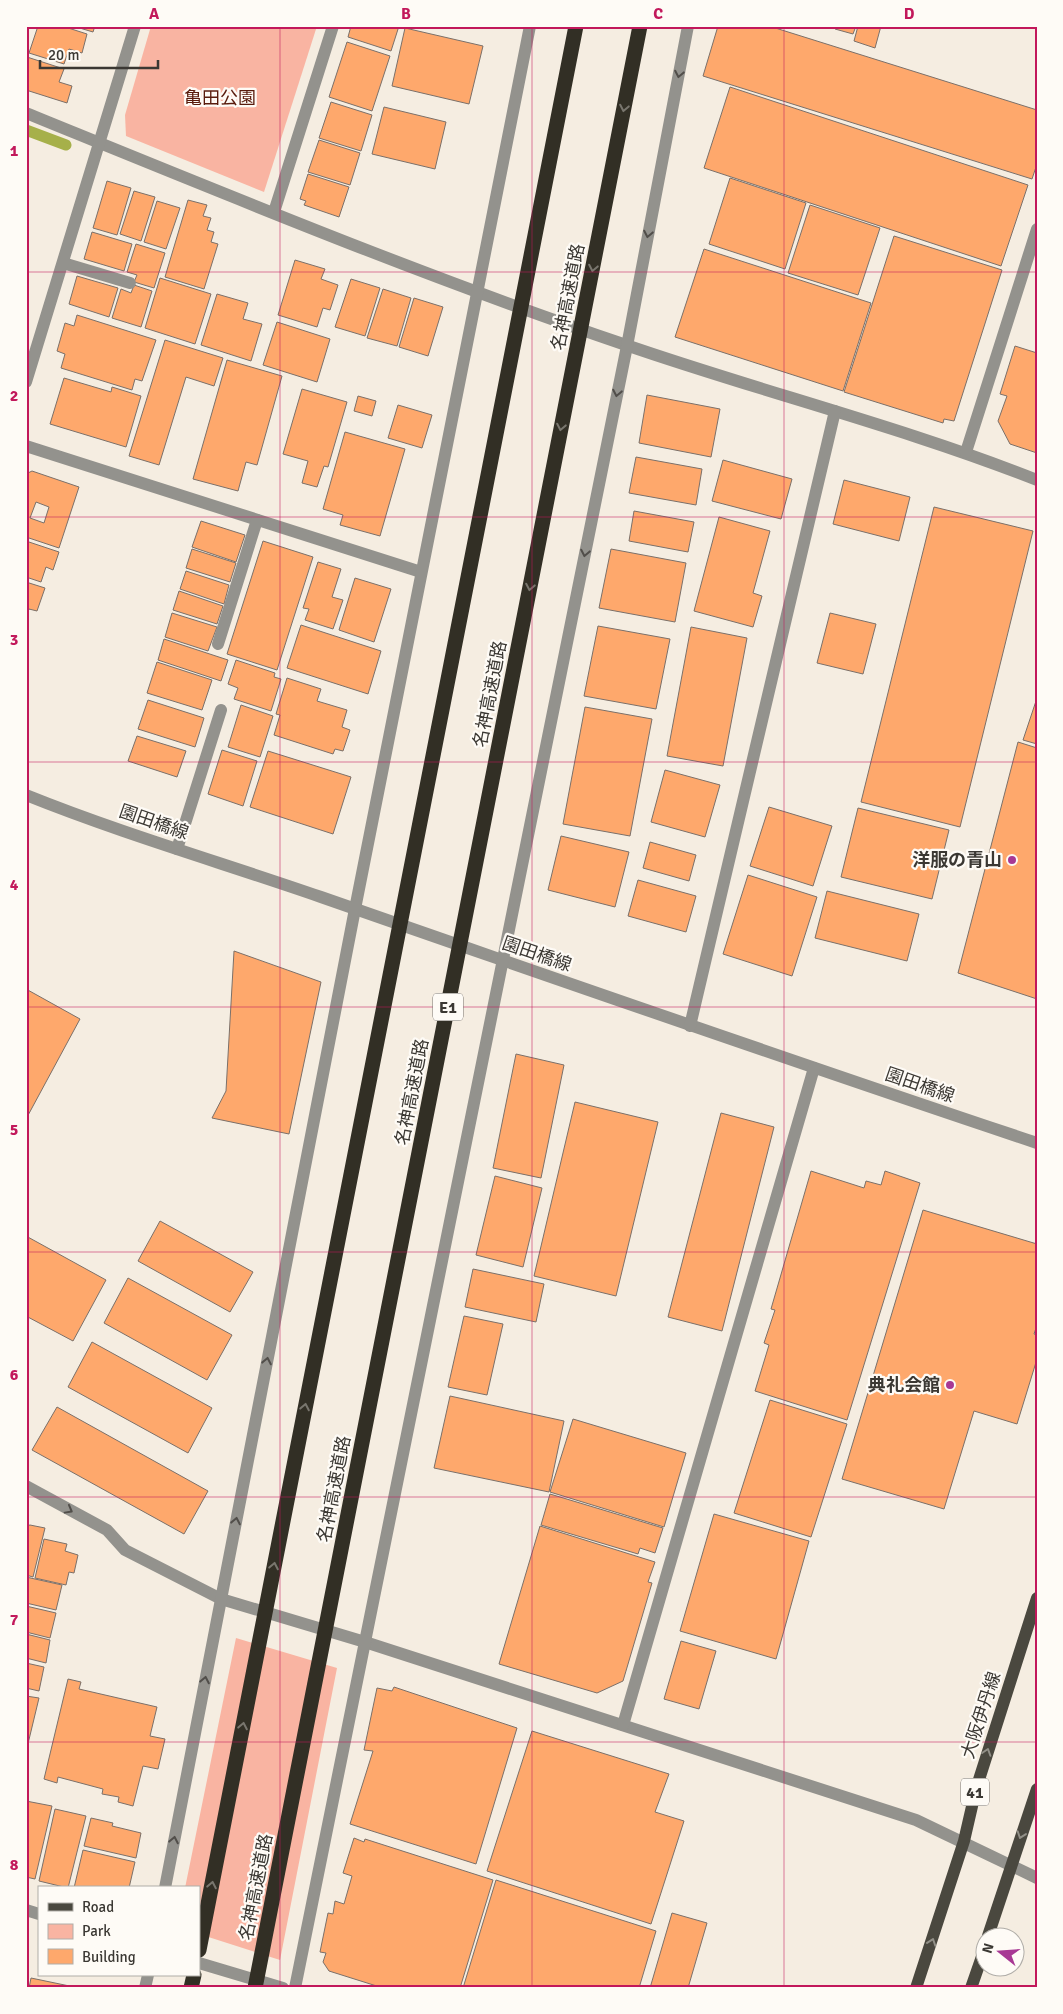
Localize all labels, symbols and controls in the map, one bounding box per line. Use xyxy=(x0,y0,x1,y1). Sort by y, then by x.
text: A xyxy=(149,4,160,24)
text: B xyxy=(401,4,411,24)
text: C xyxy=(653,4,663,24)
text: D xyxy=(904,4,915,24)
scale bar xyxy=(40,38,158,70)
text: 20 m xyxy=(48,46,79,64)
one-way arrow xyxy=(674,70,684,79)
park label: 亀田公園 xyxy=(184,87,256,109)
one-way arrow xyxy=(619,104,630,113)
text: 1 xyxy=(10,141,19,161)
one-way arrow xyxy=(644,229,654,238)
street label: 名神高速道路 xyxy=(547,242,589,352)
one-way arrow xyxy=(588,263,598,272)
text: 2 xyxy=(10,386,18,406)
one-way arrow xyxy=(612,389,623,398)
one-way arrow xyxy=(557,423,567,432)
one-way arrow xyxy=(581,548,591,557)
one-way arrow xyxy=(525,582,536,591)
text: 3 xyxy=(10,630,18,650)
street label: 名神高速道路 xyxy=(469,639,511,749)
street label: 園田橋線 xyxy=(116,800,192,844)
place label: 洋服の青山 xyxy=(912,849,1002,871)
marker: 洋服の青山 xyxy=(1006,854,1018,866)
text: 4 xyxy=(10,875,19,895)
street label: 園田橋線 xyxy=(499,932,575,976)
road number: E1 xyxy=(433,994,463,1020)
street label: 名神高速道路 xyxy=(391,1037,433,1147)
street label: 園田橋線 xyxy=(882,1063,958,1107)
text: 5 xyxy=(10,1120,18,1140)
one-way arrow xyxy=(261,1357,272,1366)
text: 6 xyxy=(10,1365,19,1385)
place label: 典礼会館 xyxy=(868,1374,940,1396)
marker: 典礼会館 xyxy=(944,1379,956,1391)
one-way arrow xyxy=(300,1402,310,1411)
street label: 名神高速道路 xyxy=(313,1434,355,1544)
one-way arrow xyxy=(64,1503,73,1513)
one-way arrow xyxy=(230,1516,241,1525)
one-way arrow xyxy=(268,1562,279,1571)
text: 7 xyxy=(10,1610,19,1630)
street label: 大阪伊丹線 xyxy=(957,1669,1005,1761)
one-way arrow xyxy=(199,1676,210,1685)
one-way arrow xyxy=(237,1721,247,1730)
one-way arrow xyxy=(982,1749,992,1757)
road number: 41 xyxy=(961,1778,989,1805)
one-way arrow xyxy=(1017,1831,1027,1839)
street label: 名神高速道路 xyxy=(235,1832,277,1942)
one-way arrow xyxy=(168,1835,179,1844)
text: 8 xyxy=(10,1855,19,1875)
one-way arrow xyxy=(206,1881,216,1890)
legend xyxy=(38,1886,200,1976)
text: Road xyxy=(82,1898,114,1916)
text: Park xyxy=(82,1922,111,1940)
north arrow xyxy=(976,1926,1026,1976)
one-way arrow xyxy=(926,1938,936,1946)
text: N xyxy=(978,1941,998,1955)
text: Building xyxy=(82,1948,136,1966)

